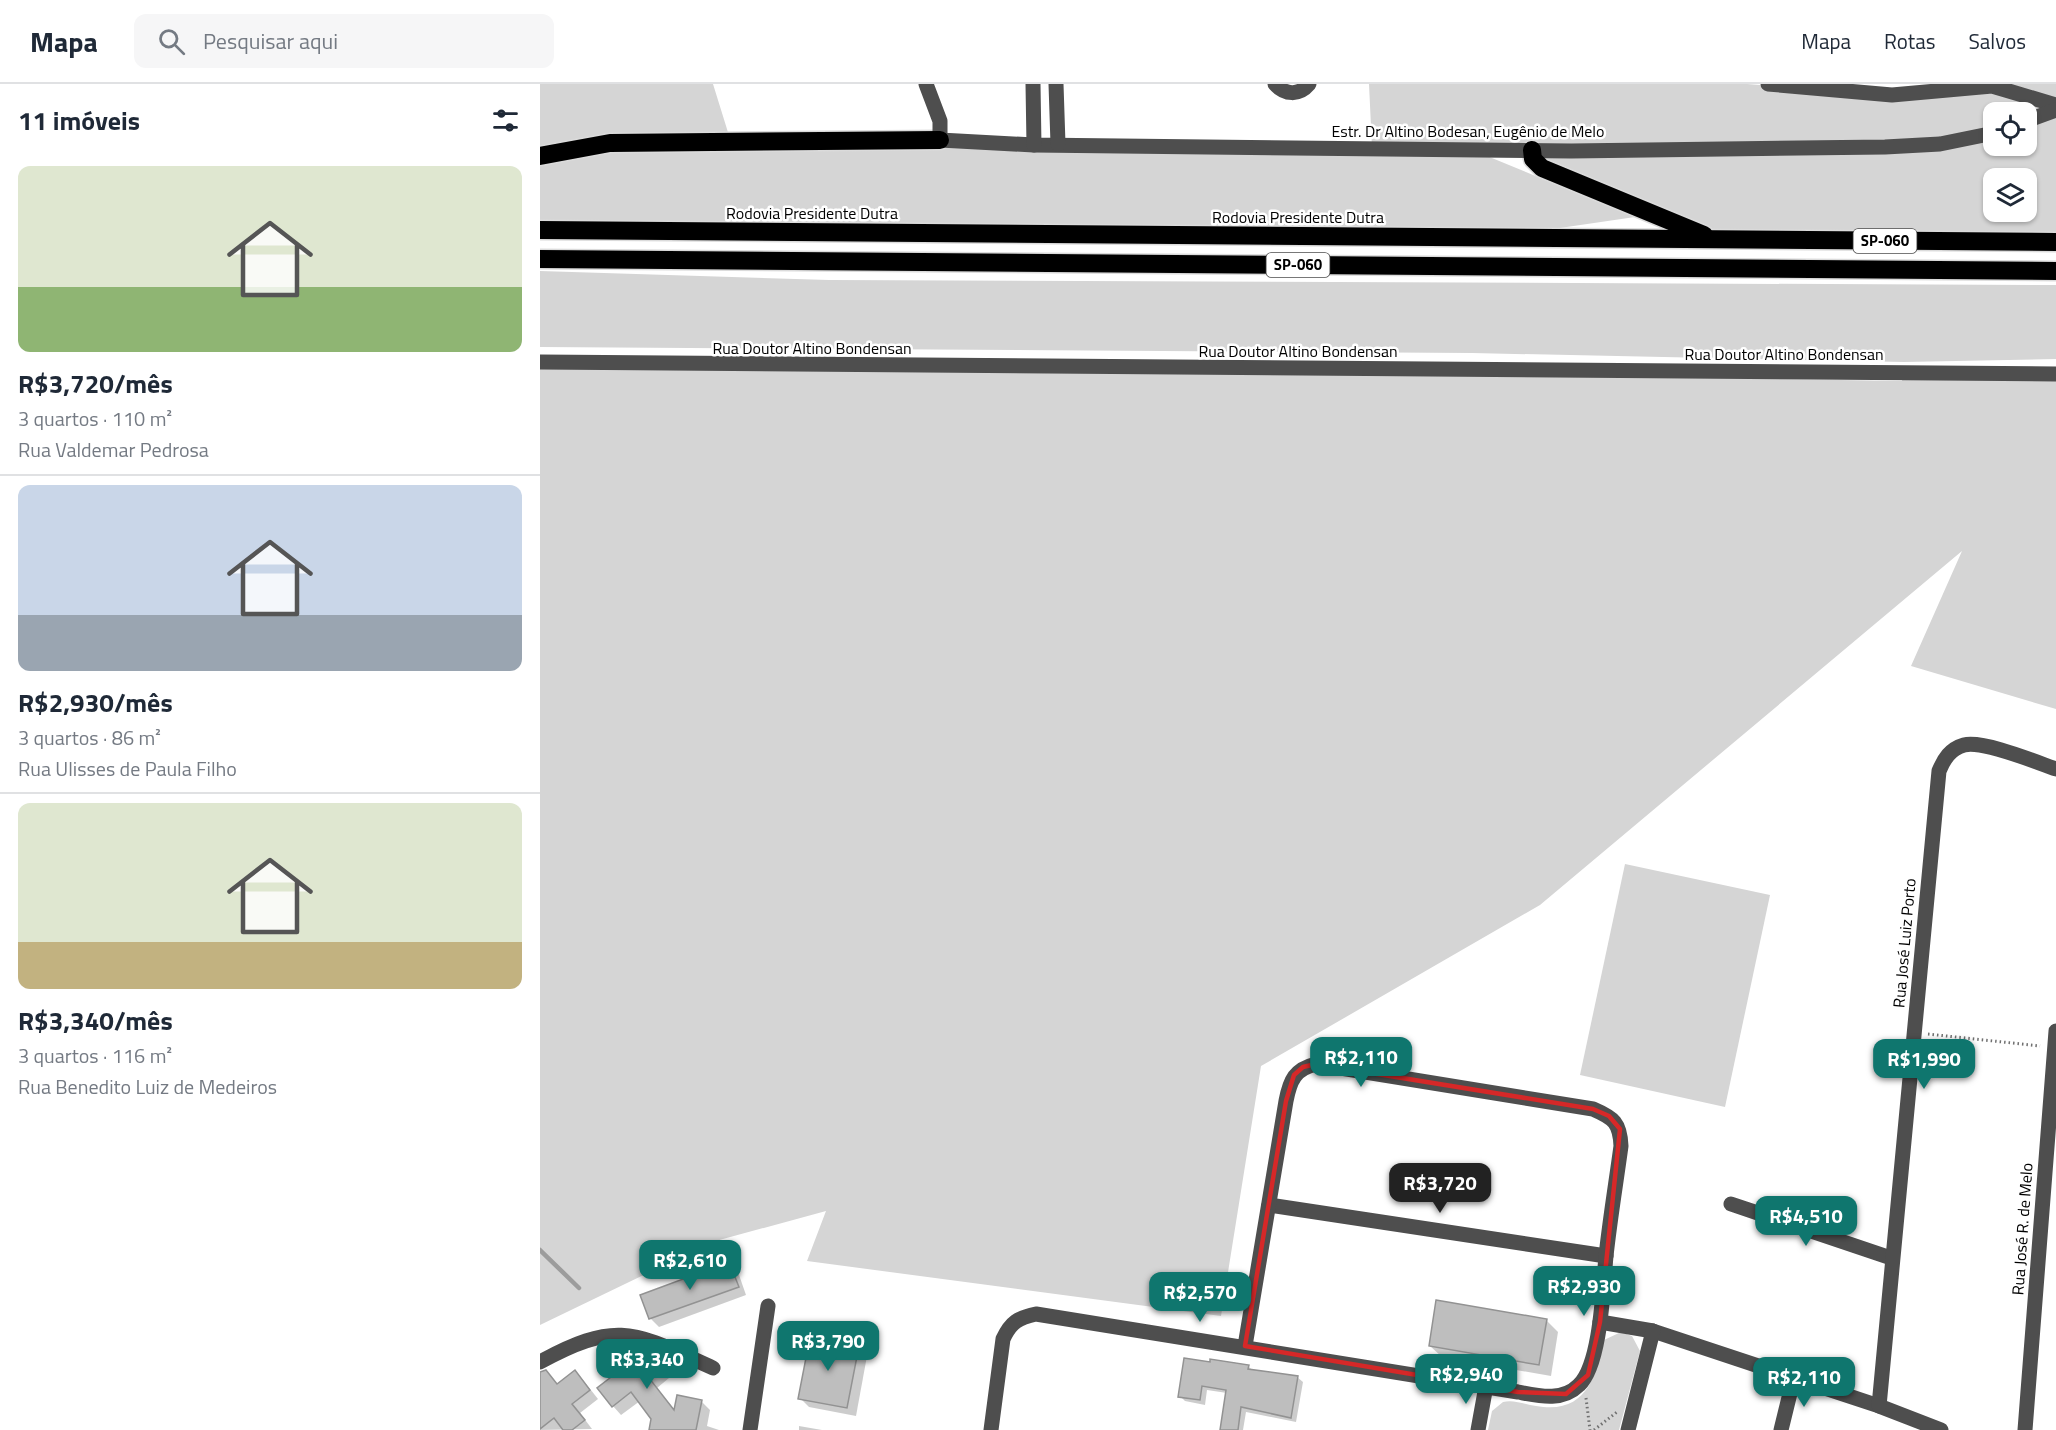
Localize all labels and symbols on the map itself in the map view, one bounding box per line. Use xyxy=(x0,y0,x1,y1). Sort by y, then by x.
street label: Estr. Dr Altino Bodesan, Eugênio de Melo xyxy=(1331,119,1605,143)
street label: Rodovia Presidente Dutra xyxy=(726,201,898,225)
street label: Rodovia Presidente Dutra xyxy=(1212,205,1384,229)
road number: SP-060 xyxy=(1854,229,1916,253)
road number: SP-060 xyxy=(1266,253,1329,277)
street label: Rua Doutor Altino Bondensan xyxy=(712,336,912,360)
street label: Rua Doutor Altino Bondensan xyxy=(1198,339,1398,363)
street label: Rua Doutor Altino Bondensan xyxy=(1684,342,1884,366)
street label: Rua José Luiz Porto xyxy=(1886,877,1922,1009)
pin: R$2,110 xyxy=(1306,1037,1416,1088)
pin: R$1,990 xyxy=(1869,1039,1979,1090)
street label: Rua José R. de Melo xyxy=(2005,1162,2039,1296)
pin: R$3,720 xyxy=(1385,1163,1495,1214)
pin: R$4,510 xyxy=(1751,1196,1861,1247)
pin: R$2,610 xyxy=(635,1240,745,1291)
pin: R$2,930 xyxy=(1529,1266,1639,1317)
pin: R$2,570 xyxy=(1145,1272,1255,1323)
pin: R$3,790 xyxy=(773,1321,883,1372)
pin: R$3,340 xyxy=(592,1339,702,1390)
pin: R$2,940 xyxy=(1411,1354,1521,1405)
pin: R$2,110 xyxy=(1749,1357,1859,1408)

